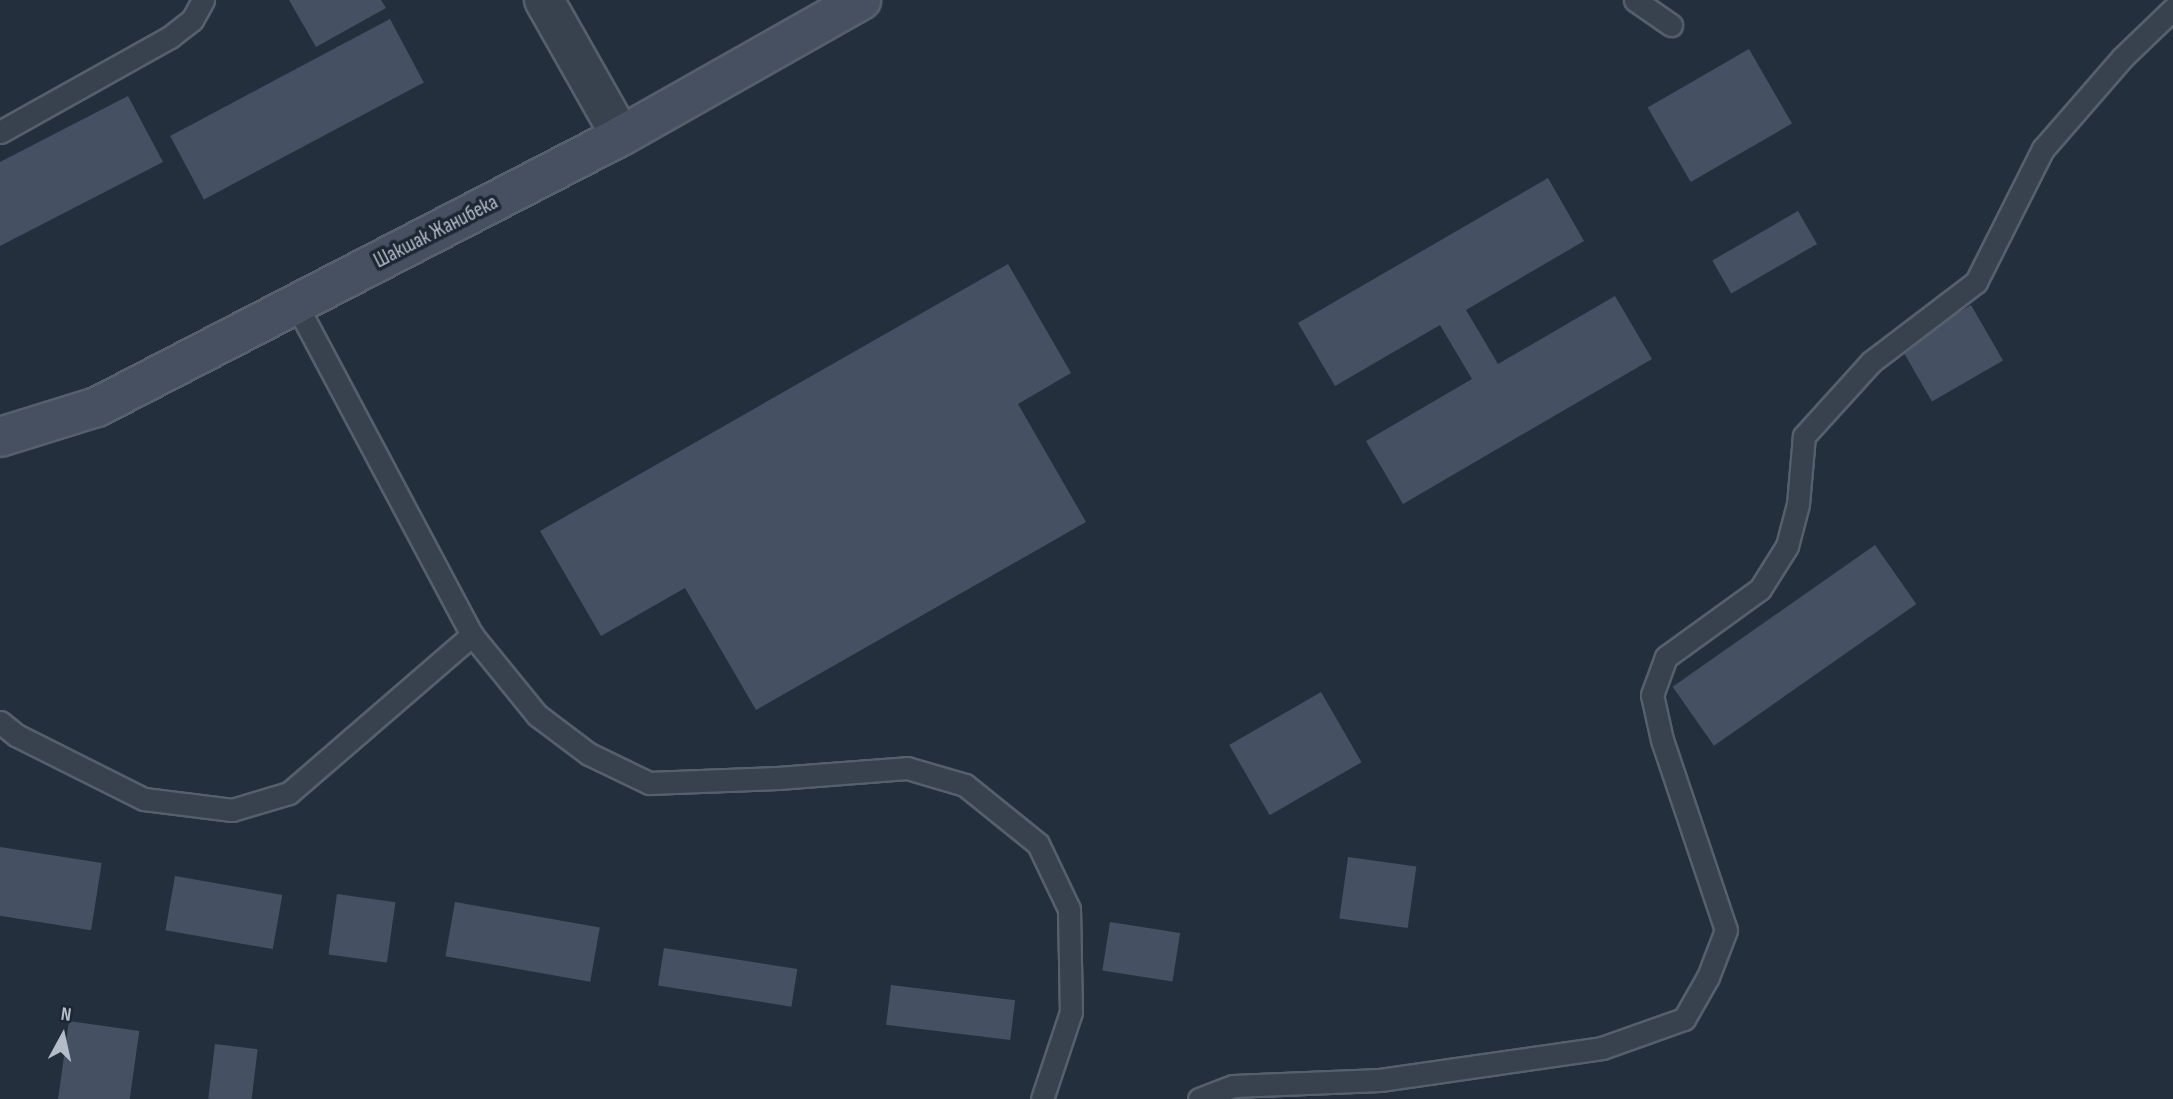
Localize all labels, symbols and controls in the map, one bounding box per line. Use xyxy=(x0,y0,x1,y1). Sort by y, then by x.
street label: Шакшак Жанибека xyxy=(370,190,502,274)
north arrow xyxy=(28,1001,98,1071)
text: N xyxy=(59,1003,73,1027)

